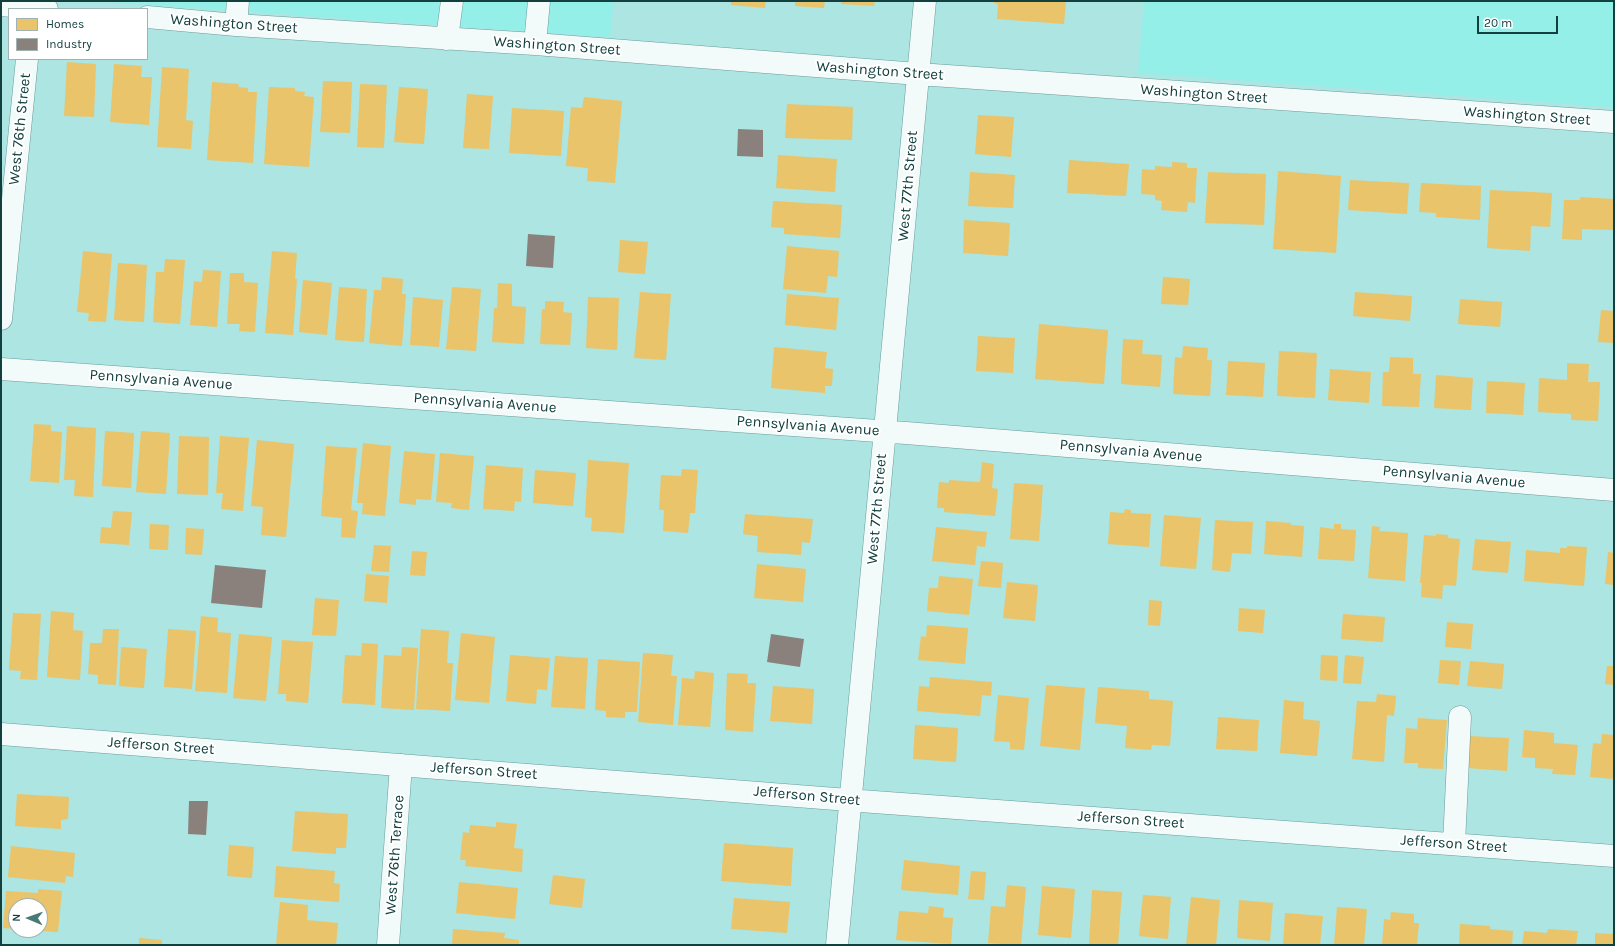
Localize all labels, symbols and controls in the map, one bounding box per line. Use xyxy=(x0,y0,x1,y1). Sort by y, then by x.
legend xyxy=(8,8,148,60)
scale bar xyxy=(1479,8,1560,34)
street label: Washington Street xyxy=(170,11,298,37)
text: 20 m xyxy=(1484,16,1512,30)
text: Homes xyxy=(46,17,84,31)
street label: Washington Street xyxy=(493,33,621,59)
text: Industry xyxy=(46,37,92,51)
street label: Washington Street xyxy=(816,58,944,84)
street label: West 76th Street xyxy=(5,72,35,186)
street label: Washington Street xyxy=(1140,81,1268,107)
street label: Washington Street xyxy=(1463,103,1591,129)
street label: West 77th Street xyxy=(894,130,922,242)
street label: Pennsylvania Avenue xyxy=(89,366,233,394)
street label: Pennsylvania Avenue xyxy=(413,389,557,417)
street label: Pennsylvania Avenue xyxy=(736,412,880,440)
street label: Pennsylvania Avenue xyxy=(1059,436,1203,466)
street label: West 77th Street xyxy=(863,453,891,565)
street label: Pennsylvania Avenue xyxy=(1382,462,1526,492)
street label: Jefferson Street xyxy=(107,733,215,759)
street label: Jefferson Street xyxy=(430,758,538,784)
street label: Jefferson Street xyxy=(753,782,861,810)
street label: West 76th Terrace xyxy=(382,794,408,916)
street label: Jefferson Street xyxy=(1077,807,1185,833)
street label: Jefferson Street xyxy=(1400,831,1508,857)
north arrow xyxy=(8,898,48,938)
text: N xyxy=(10,913,23,922)

